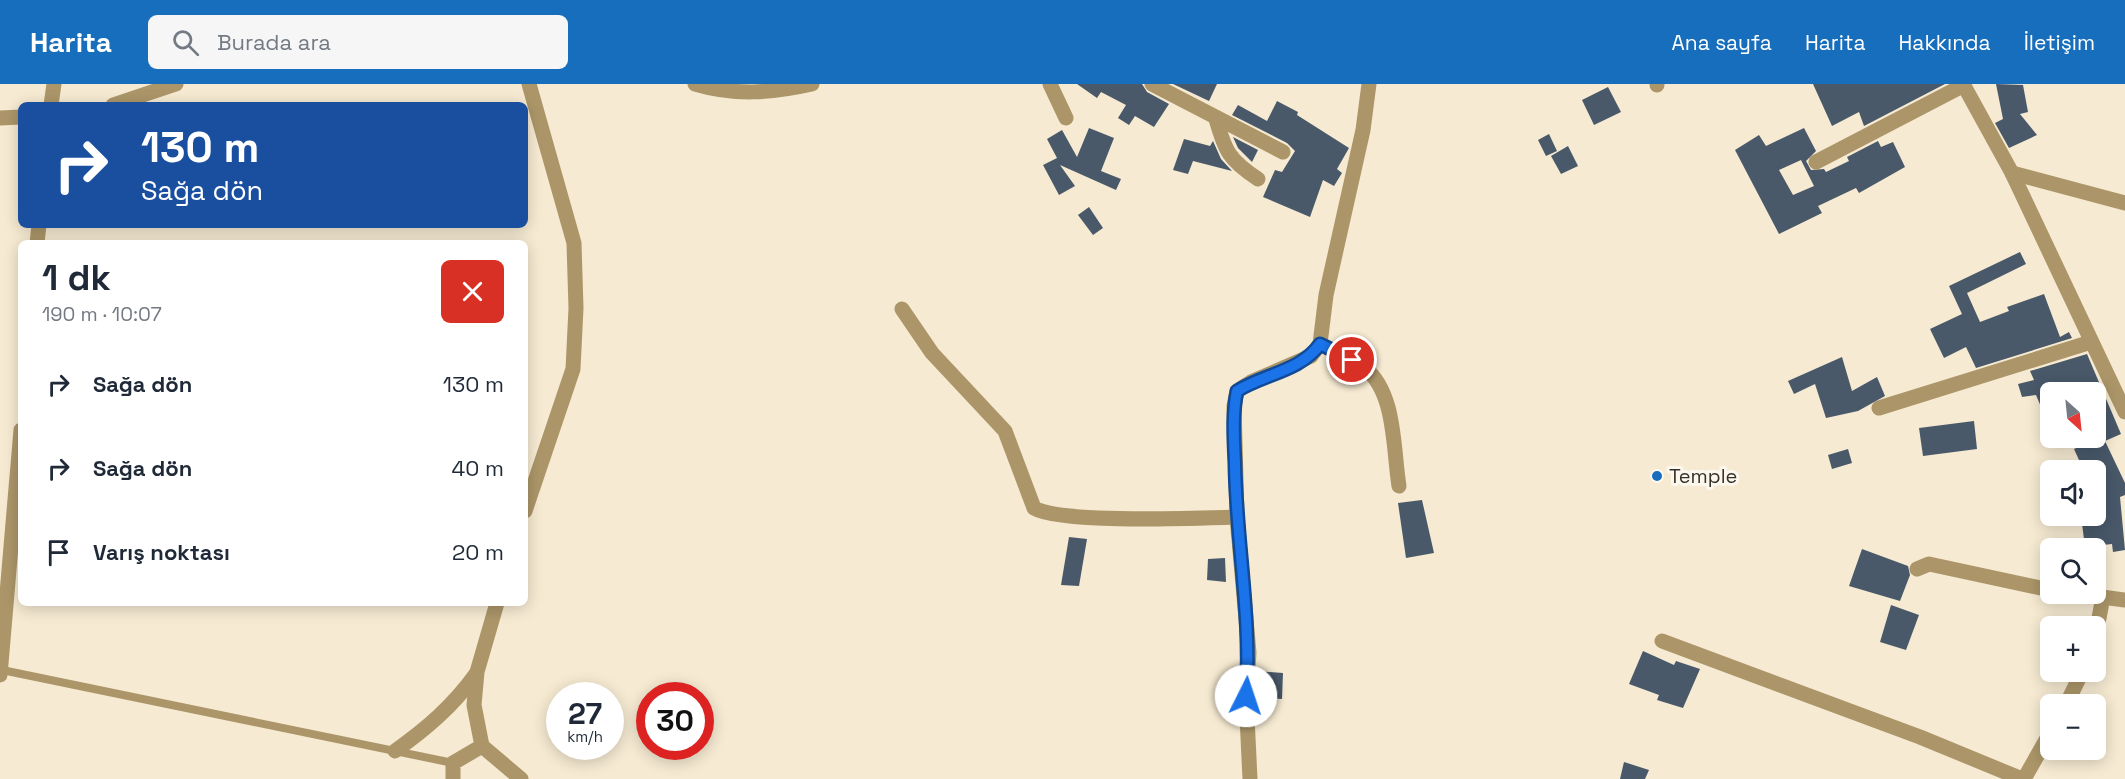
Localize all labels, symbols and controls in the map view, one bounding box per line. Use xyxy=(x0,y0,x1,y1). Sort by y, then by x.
search box xyxy=(148,15,568,69)
text: Harita xyxy=(30,24,112,60)
icon: search xyxy=(169,26,202,59)
text: Burada ara xyxy=(217,28,331,56)
text: Ana sayfa xyxy=(1672,29,1772,56)
text: Harita xyxy=(1805,29,1866,56)
text: Hakkında xyxy=(1899,29,1991,56)
text: İletişim xyxy=(2024,29,2095,56)
text: 130 m xyxy=(141,121,259,174)
icon: right xyxy=(42,126,120,204)
text: Sağa dön xyxy=(141,173,263,208)
text: 1 dk xyxy=(42,255,111,301)
button: close xyxy=(441,260,504,323)
text: 190 m · 10:07 xyxy=(42,301,162,327)
pin xyxy=(1326,334,1377,385)
icon: arrive xyxy=(1335,343,1368,376)
icon: right xyxy=(42,368,75,401)
text: Sağa dön xyxy=(93,370,192,398)
text: 130 m xyxy=(443,370,504,398)
north arrow xyxy=(2040,382,2106,448)
map controls xyxy=(2040,382,2106,760)
icon: right xyxy=(42,452,75,485)
text: Sağa dön xyxy=(93,454,192,482)
text: 40 m xyxy=(452,454,504,482)
button: sound xyxy=(2040,460,2106,526)
place label: Temple xyxy=(1669,463,1737,489)
marker: Temple xyxy=(1650,469,1664,483)
icon: arrive xyxy=(42,536,75,569)
text: Varış noktası xyxy=(93,538,230,566)
text: 20 m xyxy=(452,538,504,566)
button: search xyxy=(2040,538,2106,604)
button: + xyxy=(2040,616,2106,682)
position arrow xyxy=(1214,664,1278,728)
speed limit sign: 30 xyxy=(636,682,714,760)
text: 27 xyxy=(568,694,602,733)
button: − xyxy=(2040,694,2106,760)
text: km/h xyxy=(567,727,603,746)

